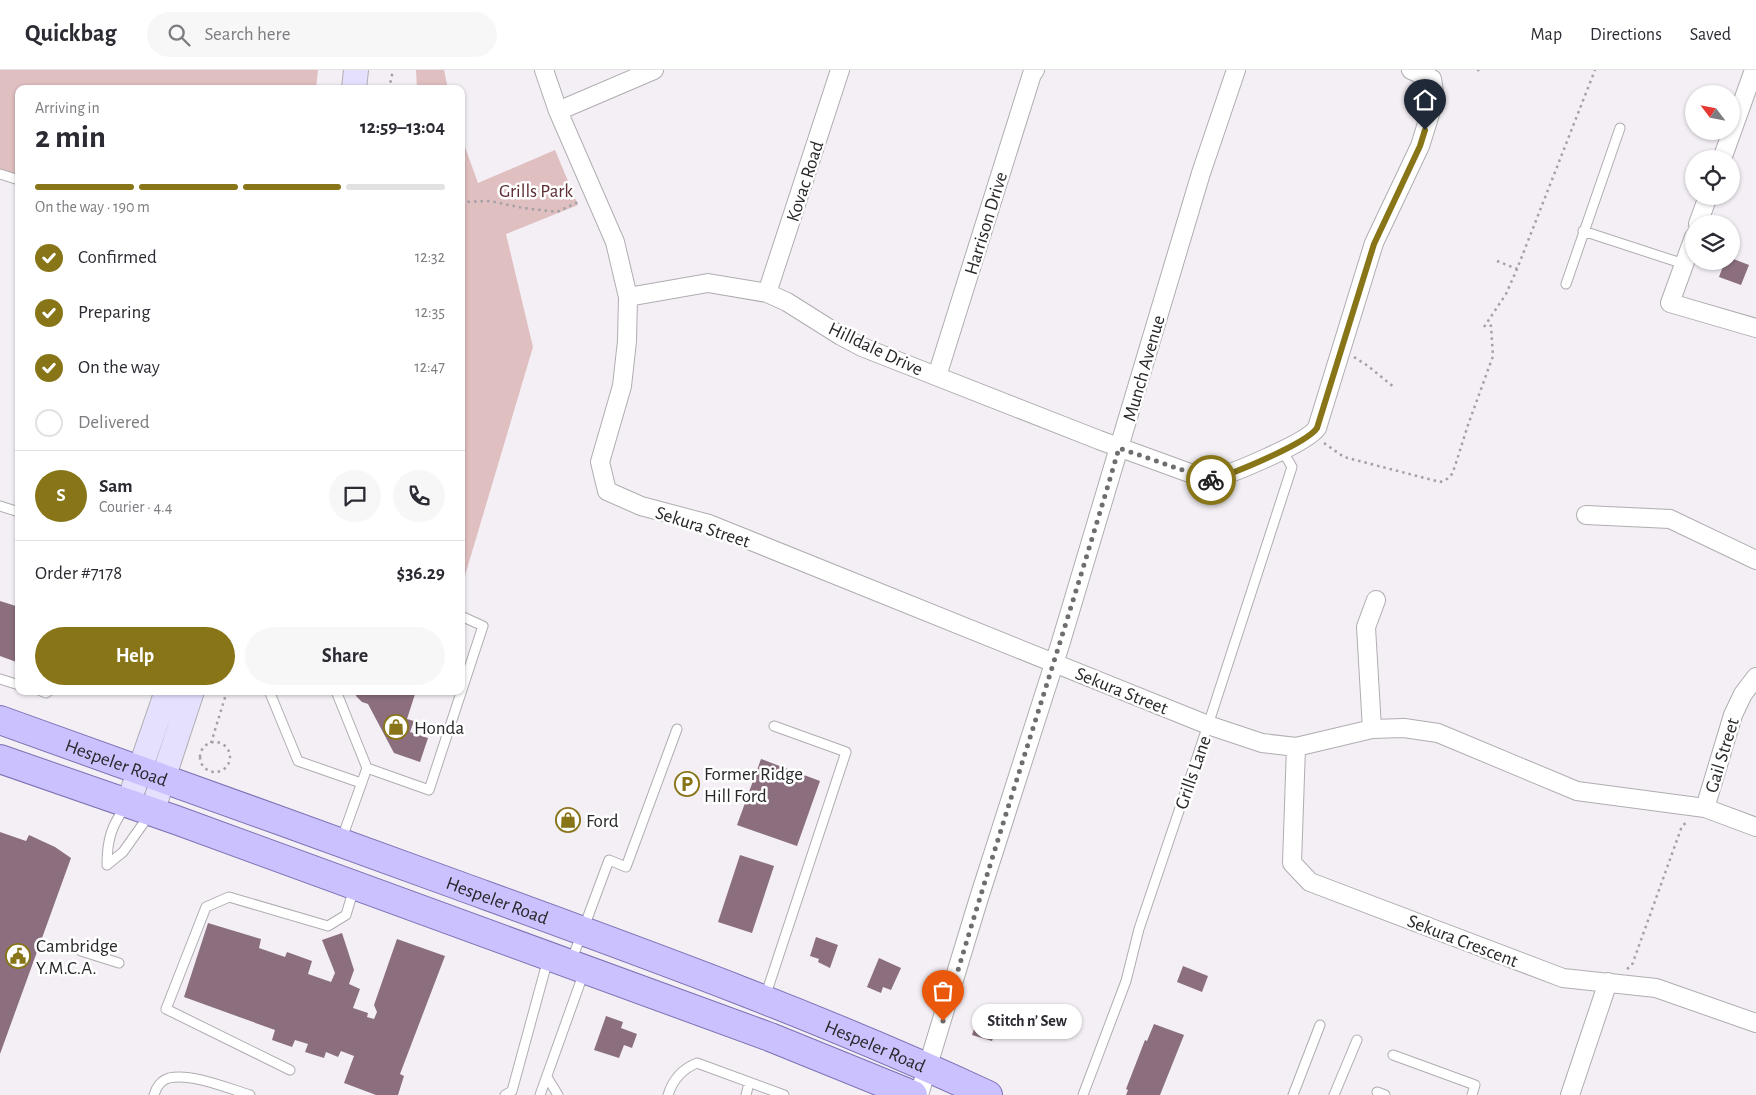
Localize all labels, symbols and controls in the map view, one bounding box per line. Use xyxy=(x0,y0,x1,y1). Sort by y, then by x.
search box xyxy=(147,12,497,57)
icon: search xyxy=(165,21,193,49)
text: Quickbag xyxy=(25,22,117,46)
text: Search here xyxy=(205,25,290,44)
text: Map xyxy=(1531,26,1562,44)
text: Directions xyxy=(1590,26,1662,44)
text: Saved xyxy=(1690,26,1731,44)
pin xyxy=(1404,79,1446,130)
north arrow xyxy=(1685,85,1740,140)
map controls xyxy=(1685,85,1740,270)
icon: home xyxy=(1411,86,1439,114)
text: Arriving in xyxy=(35,100,100,116)
text: 12:59–13:04 xyxy=(360,118,445,137)
text: 2 min xyxy=(35,121,106,153)
street label: Kovac Road xyxy=(783,139,827,224)
button: locate xyxy=(1685,150,1740,205)
street label: Harrison Drive xyxy=(962,170,1011,277)
park label: Grills Park xyxy=(499,182,573,201)
text: On the way · 190 m xyxy=(35,199,150,215)
button: layers xyxy=(1685,215,1740,270)
icon: check xyxy=(35,244,63,272)
text: Confirmed xyxy=(78,248,157,267)
text: 12:32 xyxy=(415,249,445,265)
icon: check xyxy=(35,299,63,327)
text: Preparing xyxy=(78,303,151,322)
text: 12:35 xyxy=(415,304,445,320)
street label: Munch Avenue xyxy=(1120,313,1169,424)
street label: Hilldale Drive xyxy=(825,319,925,379)
icon: check xyxy=(35,354,63,382)
text: On the way xyxy=(78,358,160,377)
text: 12:47 xyxy=(414,359,445,375)
text: Delivered xyxy=(78,413,150,432)
courier xyxy=(1186,455,1236,505)
icon: bike xyxy=(1197,466,1225,494)
button: chat xyxy=(329,470,381,522)
button: phone xyxy=(393,470,445,522)
text: Sam xyxy=(99,477,133,496)
text: S xyxy=(56,486,66,505)
text: Courier · 4.4 xyxy=(99,499,172,515)
street label: Sekura Street xyxy=(653,503,752,552)
text: Order #7178 xyxy=(35,564,122,583)
text: $36.29 xyxy=(397,564,445,583)
button: Help xyxy=(35,627,235,685)
button: Share xyxy=(245,627,445,685)
street label: Sekura Street xyxy=(1072,664,1170,719)
shop icon: Honda xyxy=(383,714,409,740)
street label: Gail Street xyxy=(1702,716,1743,795)
place label: Honda xyxy=(414,719,464,738)
street label: Grills Lane xyxy=(1172,733,1215,812)
street label: Hespeler Road xyxy=(62,736,170,790)
place label: Former Ridge Hill Ford xyxy=(704,765,803,806)
parking icon: Former Ridge Hill Ford xyxy=(674,771,700,797)
shop icon: Ford xyxy=(555,807,581,833)
place label: Ford xyxy=(586,812,619,831)
street label: Hespeler Road xyxy=(443,874,551,929)
street label: Sekura Crescent xyxy=(1405,912,1520,971)
place label: Cambridge Y.M.C.A. xyxy=(36,937,118,978)
public building icon: Cambridge Y.M.C.A. xyxy=(5,943,31,969)
pin xyxy=(922,970,964,1021)
icon: bag xyxy=(929,977,957,1005)
callout: Stitch n’ Sew xyxy=(973,1004,1083,1038)
text: Stitch n’ Sew xyxy=(987,1013,1067,1029)
street label: Hespeler Road xyxy=(822,1017,928,1077)

